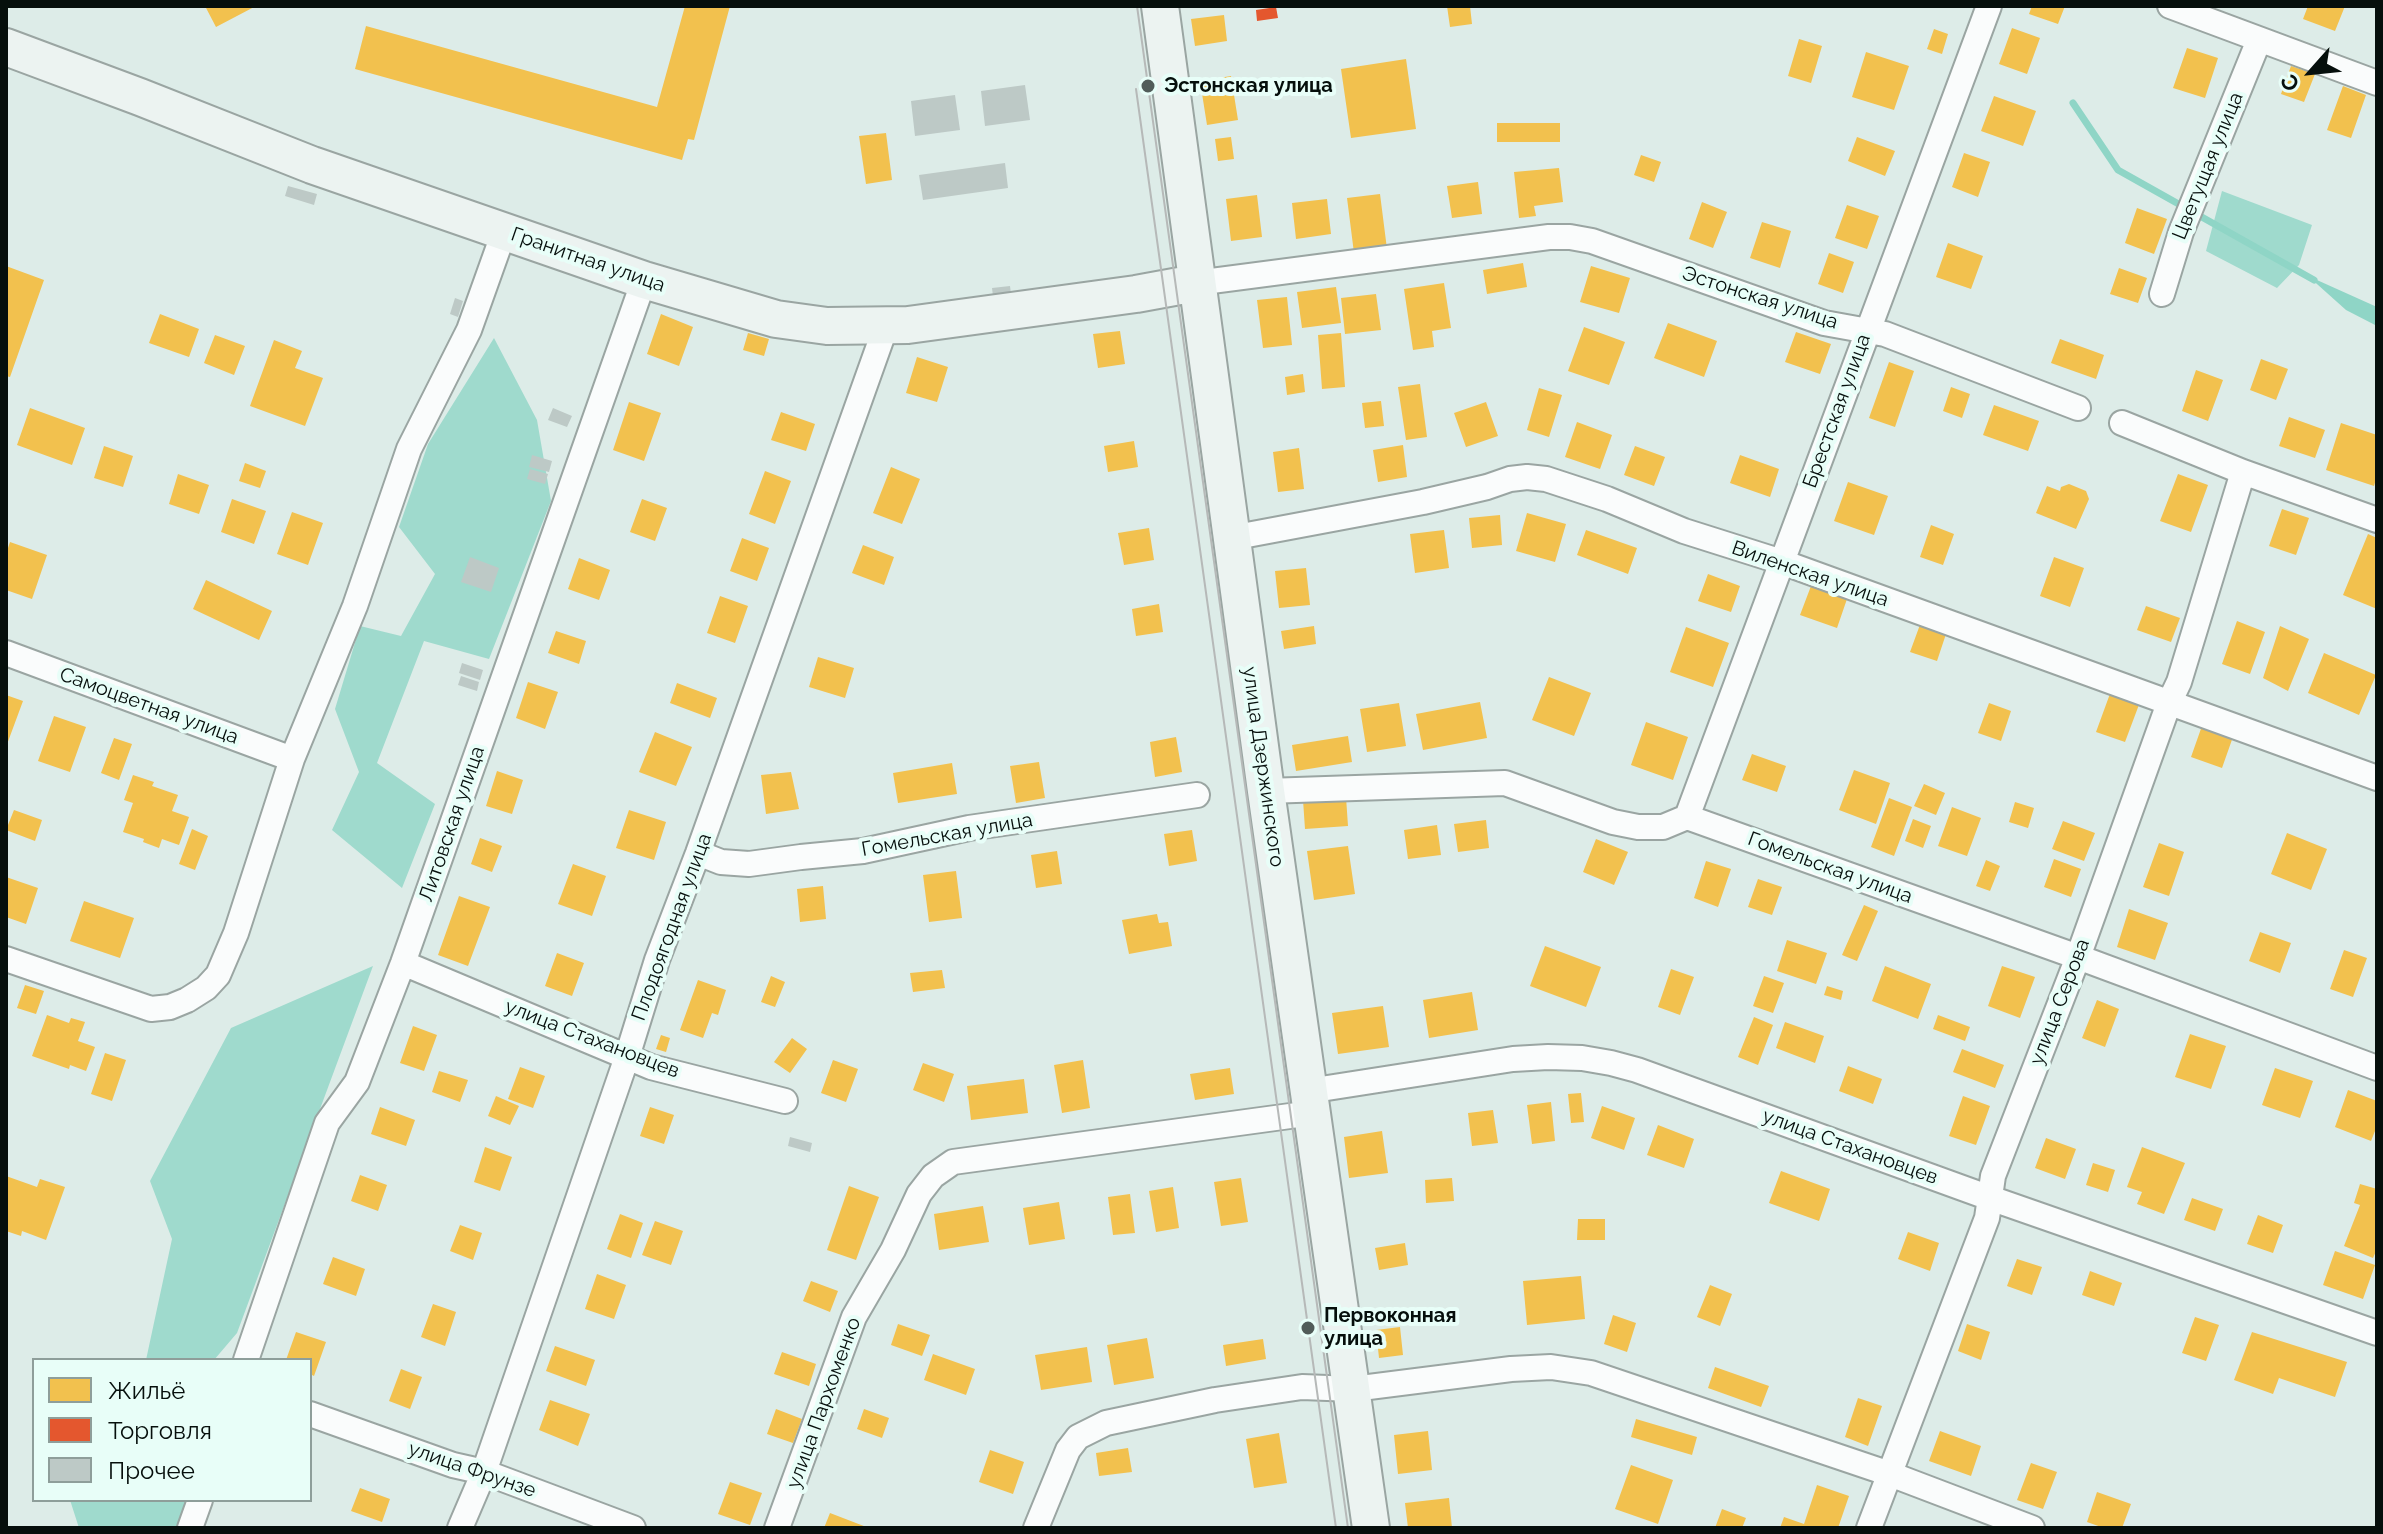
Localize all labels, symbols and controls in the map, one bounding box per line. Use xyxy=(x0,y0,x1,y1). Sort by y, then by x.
north arrow xyxy=(2271,32,2351,112)
text: С xyxy=(2275,70,2305,96)
place label: Эстонская улица xyxy=(1164,74,1333,98)
marker: Эстонская улица xyxy=(1139,77,1157,95)
street label: Цветущая улица xyxy=(2167,89,2249,243)
street label: Гранитная улица xyxy=(508,222,668,298)
street label: Эстонская улица xyxy=(1679,261,1841,335)
street label: Брестская улица xyxy=(1798,331,1876,491)
street label: Виленская улица xyxy=(1728,536,1892,612)
street label: Самоцветная улица xyxy=(56,662,242,750)
street label: улица Дзержинского xyxy=(1237,665,1289,869)
street label: Литовская улица xyxy=(414,743,490,905)
street label: Гомельская улица xyxy=(860,808,1034,862)
street label: Гомельская улица xyxy=(1744,827,1916,909)
street label: Плодоягодная улица xyxy=(627,830,717,1024)
street label: улица Серова xyxy=(2025,936,2095,1068)
street label: улица Стахановцев xyxy=(501,995,683,1083)
street label: улица Стахановцев xyxy=(1759,1104,1941,1190)
place label: Первоконная улица xyxy=(1324,1304,1456,1351)
street label: улица Пархоменко xyxy=(782,1314,866,1492)
marker: Первоконная улица xyxy=(1299,1319,1317,1337)
legend xyxy=(32,1358,312,1502)
text: Жильё xyxy=(108,1376,185,1405)
text: Торговля xyxy=(108,1416,212,1445)
street label: улица Фрунзе xyxy=(405,1437,539,1503)
text: Прочее xyxy=(108,1456,195,1485)

